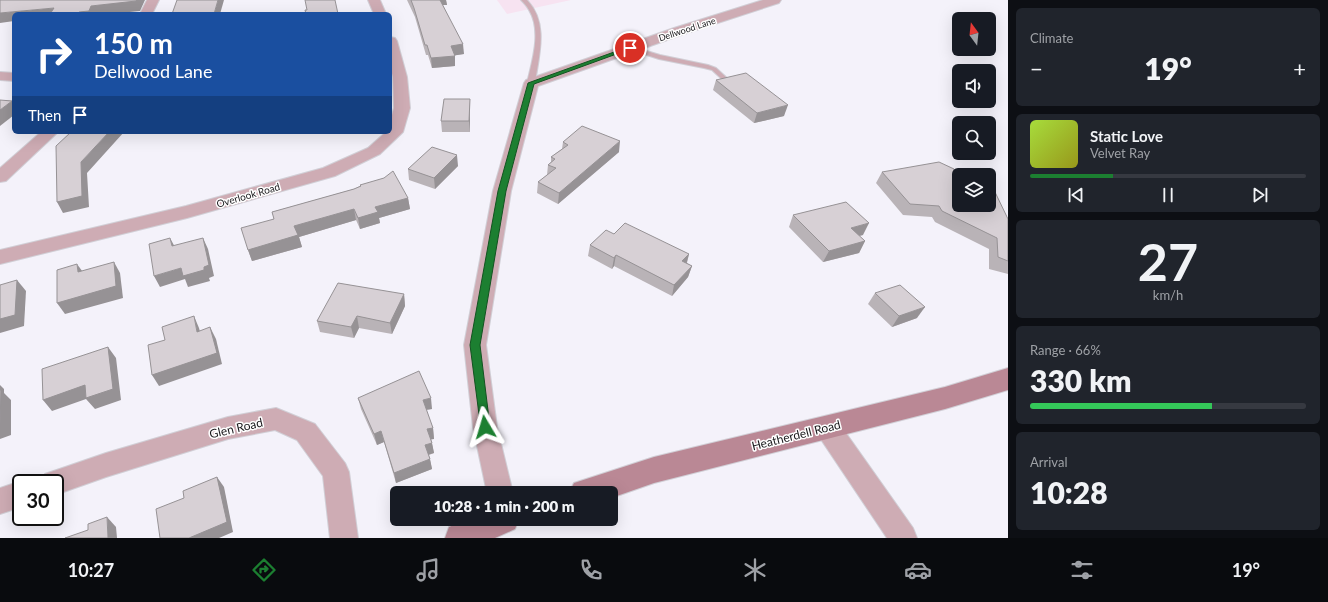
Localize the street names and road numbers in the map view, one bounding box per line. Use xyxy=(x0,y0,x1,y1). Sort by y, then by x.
street label: Dellwood Lane xyxy=(657,15,717,43)
street label: Overlook Road xyxy=(215,180,281,210)
street label: Glen Road xyxy=(208,415,264,441)
street label: Heatherdell Road xyxy=(750,417,842,453)

